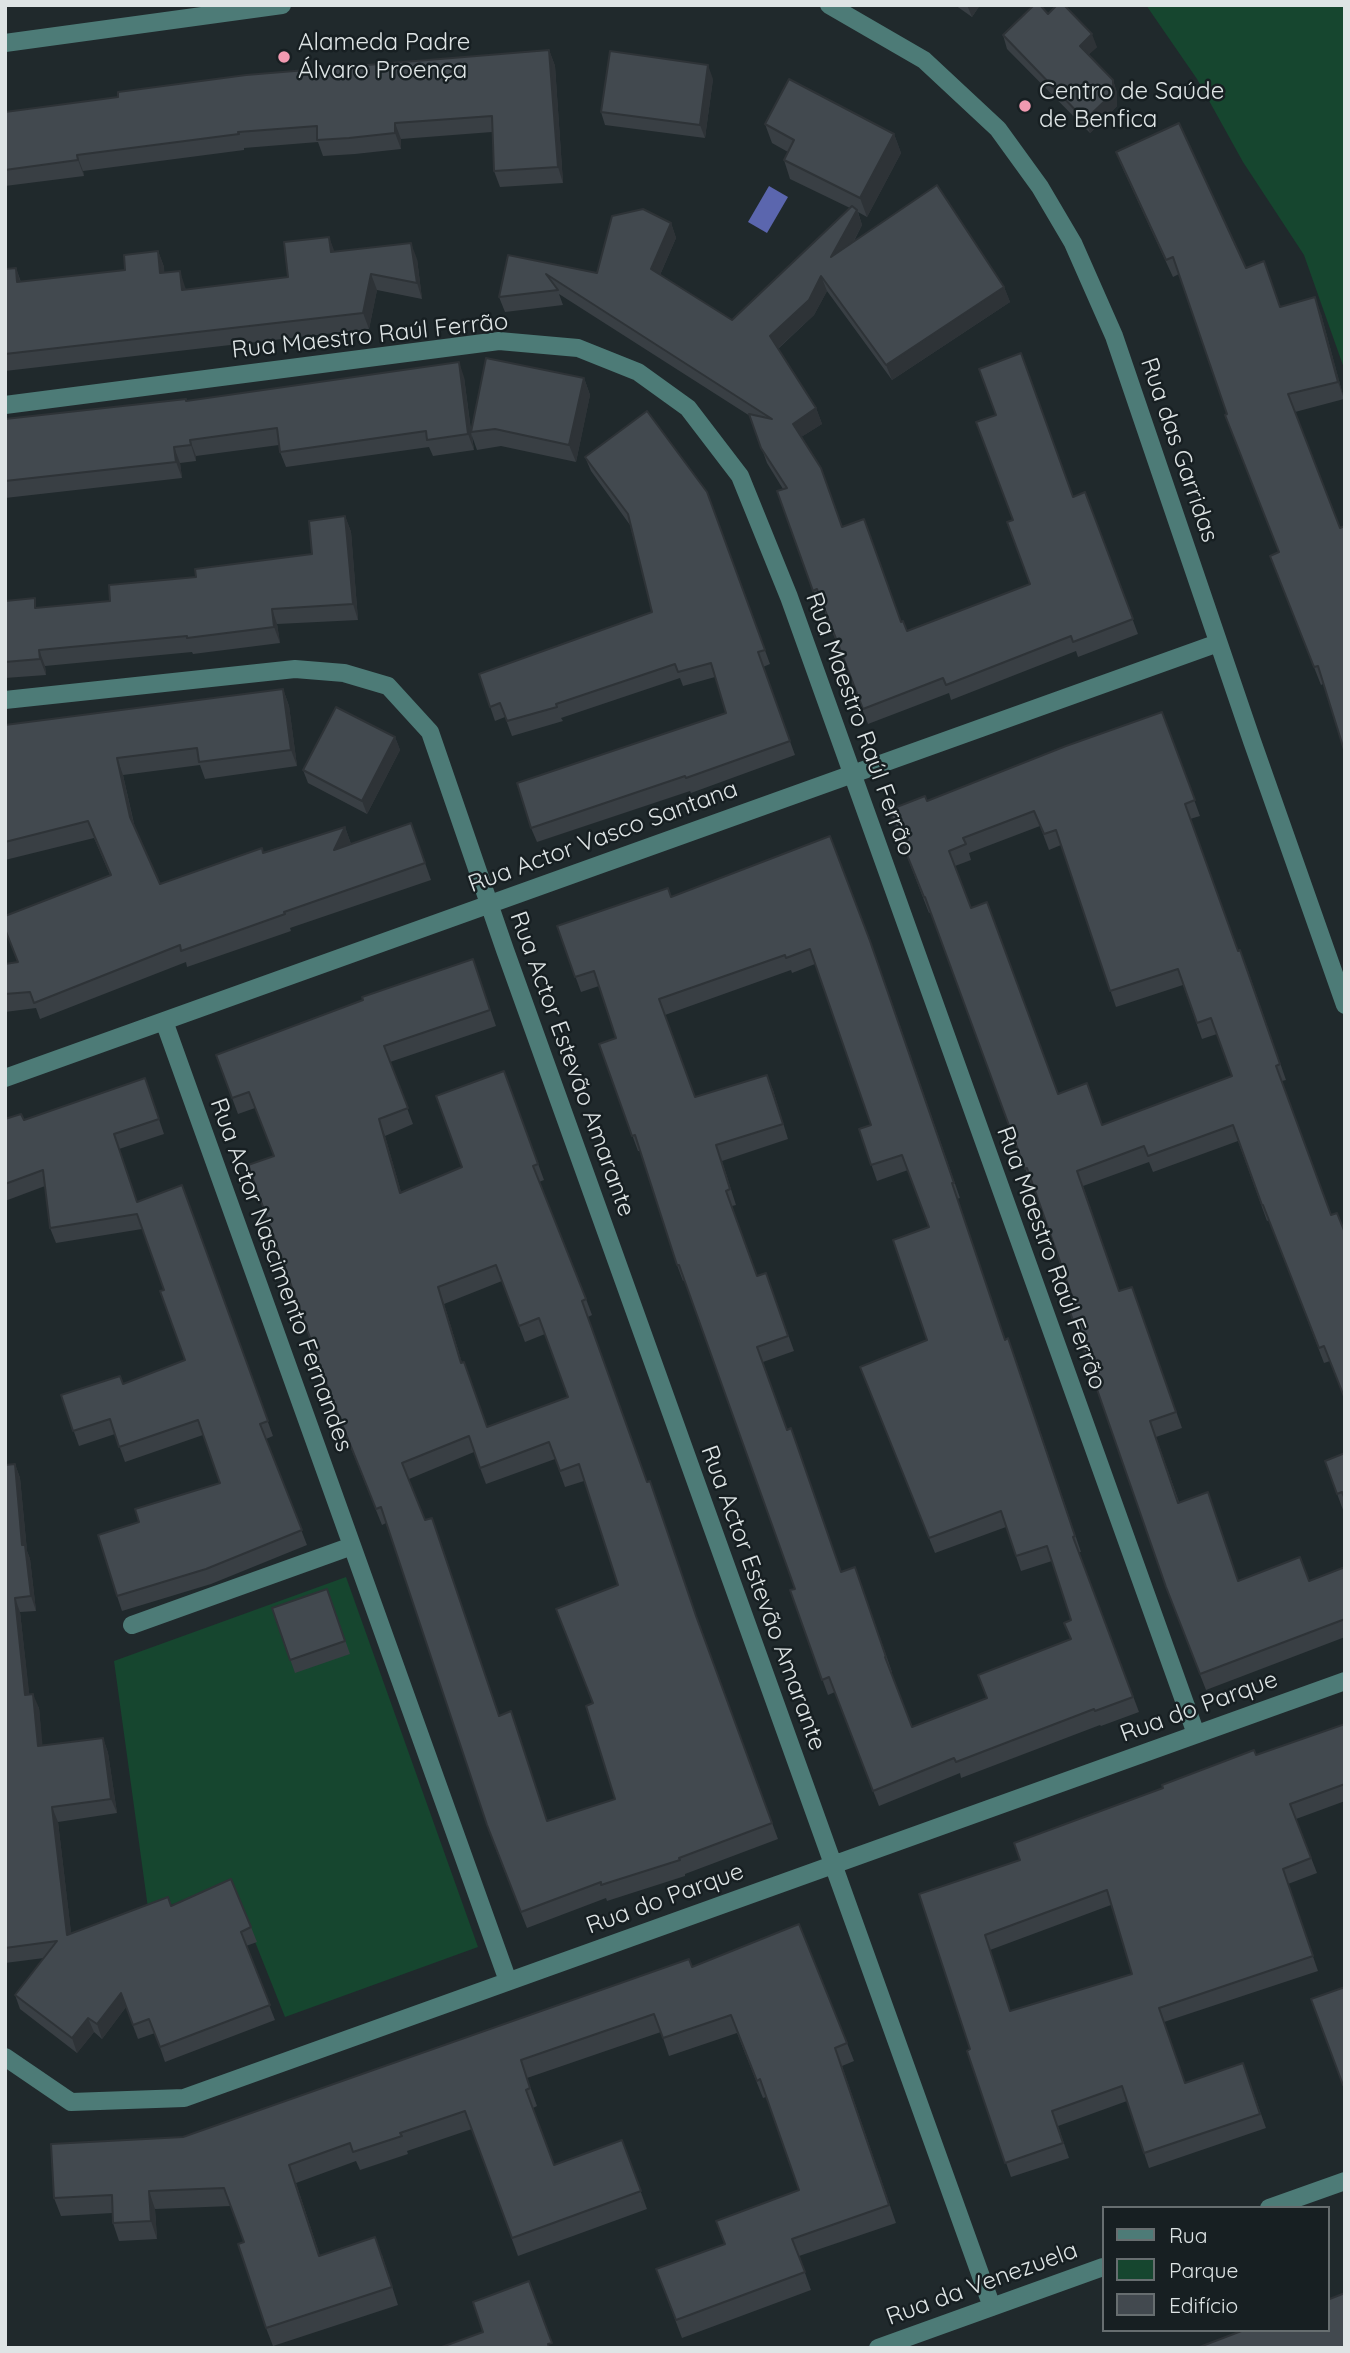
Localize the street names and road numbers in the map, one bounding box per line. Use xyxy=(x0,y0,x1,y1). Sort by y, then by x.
street label: Rua Maestro Raúl Ferrão xyxy=(230,307,510,365)
street label: Rua das Garridas xyxy=(1134,354,1224,546)
street label: Rua Maestro Raúl Ferrão xyxy=(799,588,921,860)
street label: Rua Actor Vasco Santana xyxy=(464,775,742,899)
street label: Rua Actor Estevão Amarante xyxy=(503,908,641,1220)
street label: Rua Actor Nascimento Fernandes xyxy=(204,1094,358,1456)
street label: Rua Maestro Raúl Ferrão xyxy=(990,1122,1112,1394)
street label: Rua Actor Estevão Amarante xyxy=(694,1442,832,1754)
street label: Rua do Parque xyxy=(1116,1665,1282,1749)
street label: Rua do Parque xyxy=(582,1857,748,1941)
street label: Rua da Venezuela xyxy=(882,2236,1082,2332)

